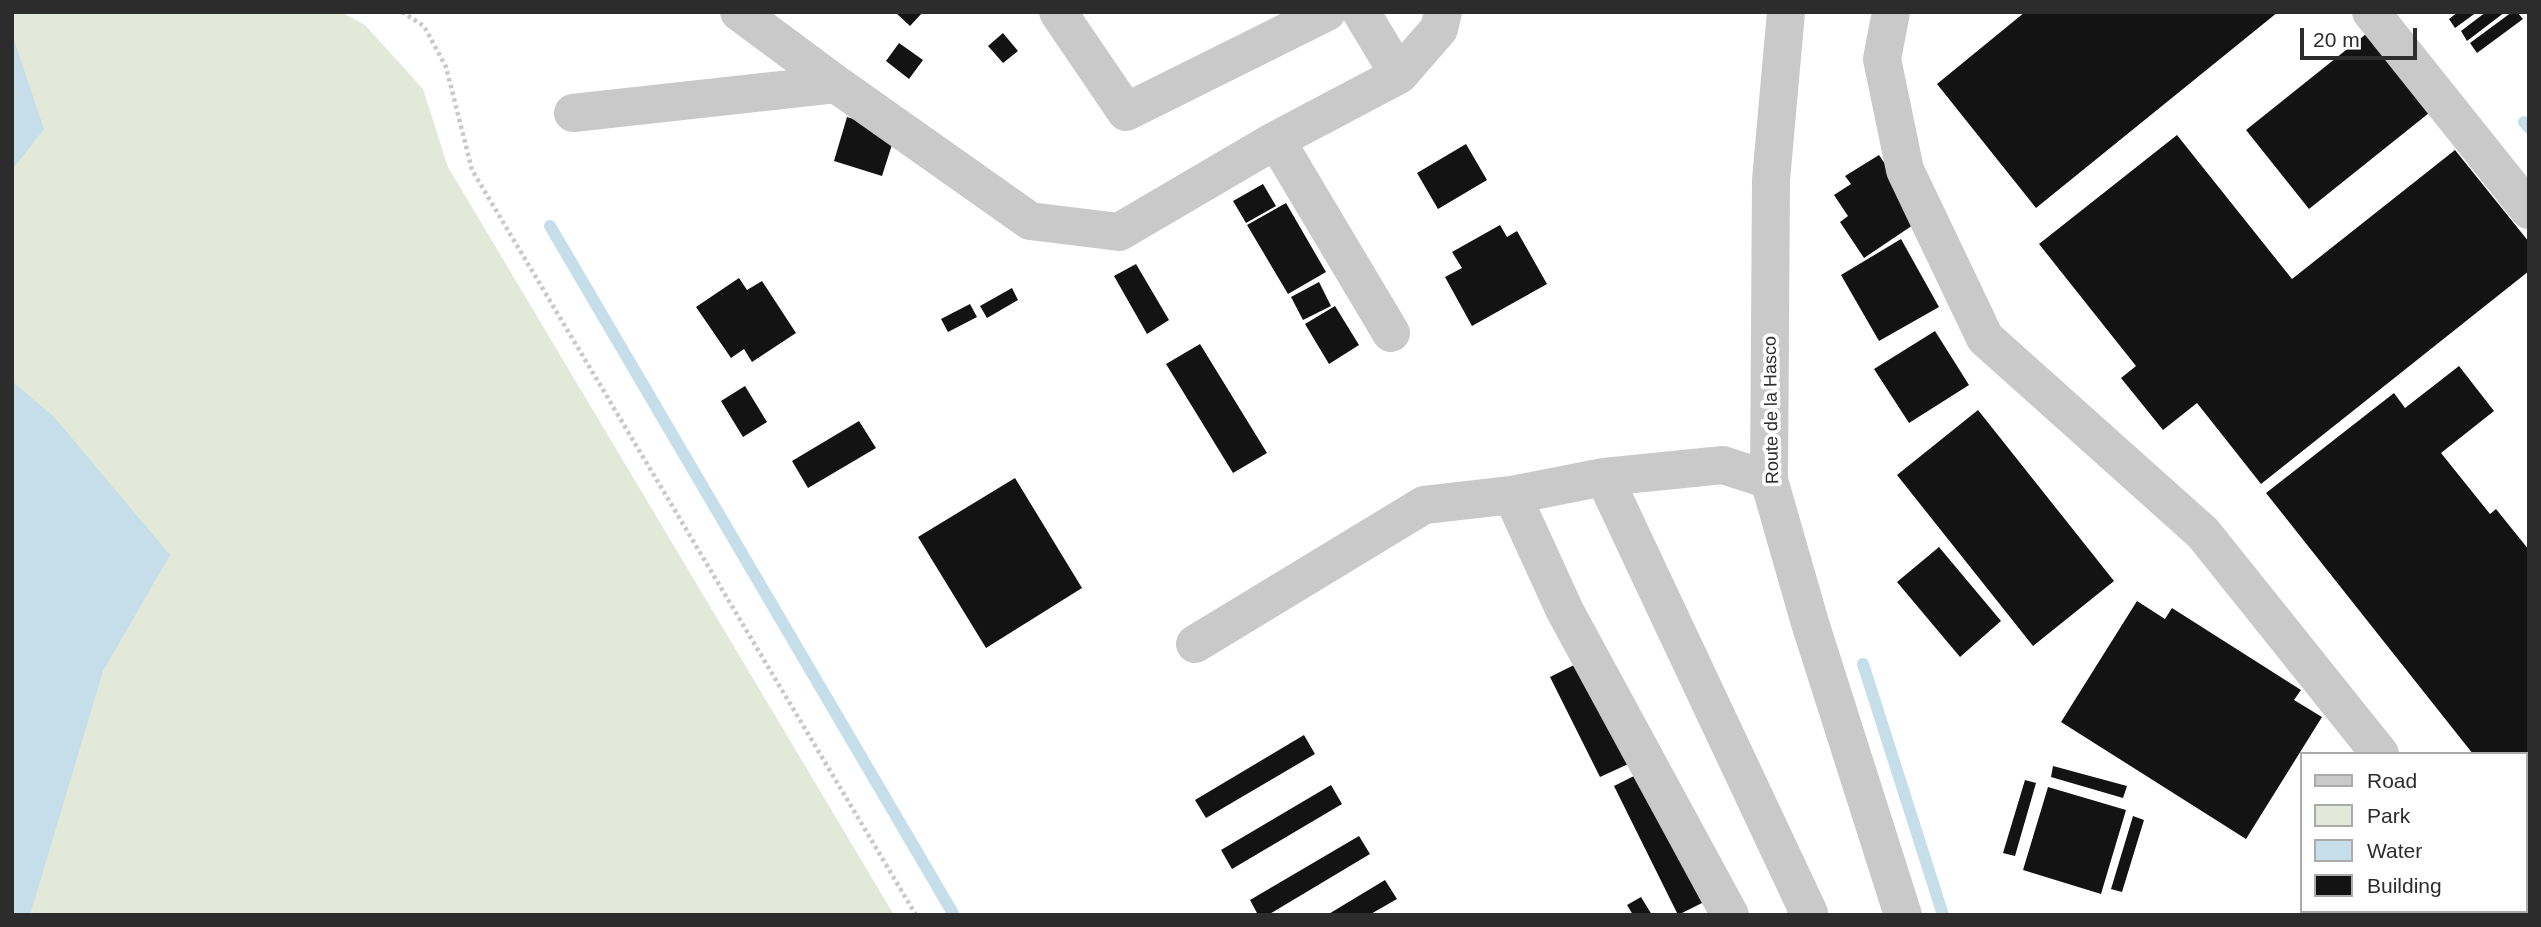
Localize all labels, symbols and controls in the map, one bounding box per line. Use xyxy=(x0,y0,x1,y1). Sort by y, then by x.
scale bar xyxy=(2303,14,2420,58)
text: 20 m xyxy=(2313,28,2360,51)
street label: Route de la Hasco xyxy=(1760,336,1784,484)
legend xyxy=(2300,752,2527,913)
text: Road xyxy=(2367,769,2417,792)
text: Park xyxy=(2367,804,2410,827)
text: Water xyxy=(2367,839,2422,862)
text: Building xyxy=(2367,874,2442,897)

